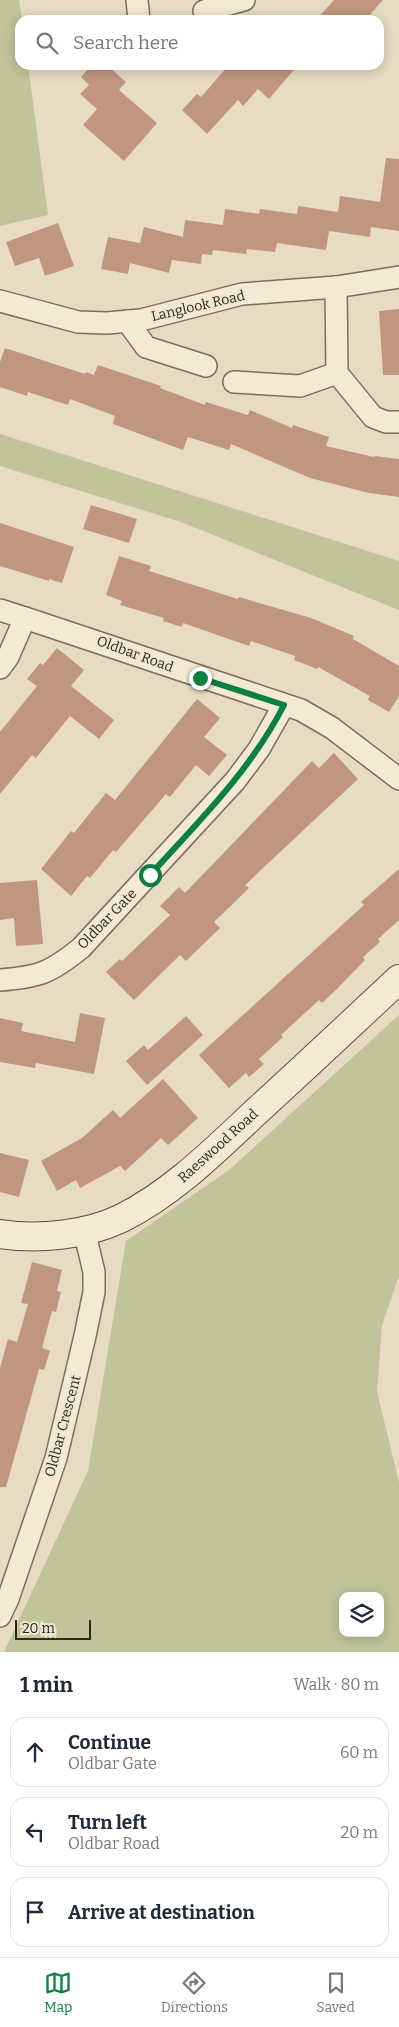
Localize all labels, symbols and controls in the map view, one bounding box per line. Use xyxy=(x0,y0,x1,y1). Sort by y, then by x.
search box xyxy=(15,15,384,70)
icon: search xyxy=(33,29,61,57)
text: Search here xyxy=(73,31,178,54)
street label: Langlook Road xyxy=(150,287,246,325)
street label: Oldbar Road xyxy=(94,632,176,676)
route end xyxy=(189,667,212,690)
route start xyxy=(139,864,162,887)
street label: Oldbar Gate xyxy=(74,885,140,953)
street label: Raeswood Road xyxy=(174,1106,262,1186)
street label: Oldbar Crescent xyxy=(41,1373,85,1479)
map controls xyxy=(339,1592,384,1637)
button: layers xyxy=(339,1592,384,1637)
scale bar xyxy=(15,1617,91,1640)
text: 20 m xyxy=(22,1620,55,1637)
text: 1 min xyxy=(20,1672,73,1698)
text: Walk · 80 m xyxy=(293,1675,379,1694)
text: Continue xyxy=(68,1731,151,1754)
icon: ahead xyxy=(21,1738,49,1766)
text: 60 m xyxy=(340,1743,378,1762)
text: Oldbar Gate xyxy=(68,1754,157,1773)
text: Turn left xyxy=(68,1811,147,1834)
icon: left xyxy=(21,1818,49,1846)
text: 20 m xyxy=(341,1823,378,1842)
text: Oldbar Road xyxy=(68,1834,160,1853)
icon: arrive xyxy=(21,1898,49,1926)
text: Arrive at destination xyxy=(68,1901,255,1924)
tab: Map xyxy=(44,1969,72,2016)
tab: Directions xyxy=(161,1969,228,2016)
tab: Saved xyxy=(316,1969,355,2016)

